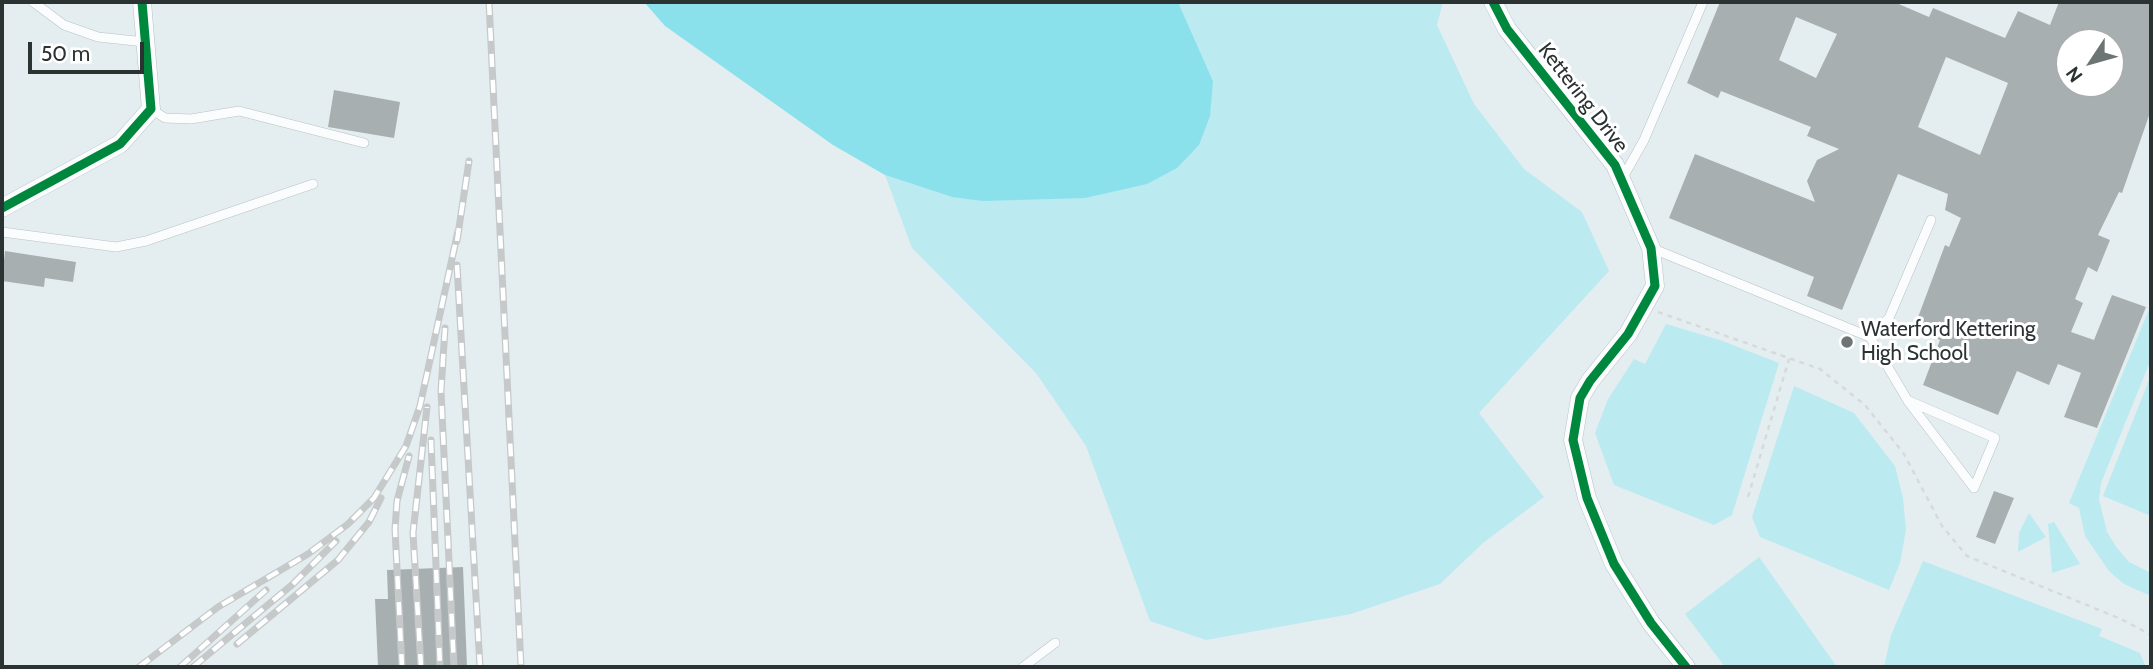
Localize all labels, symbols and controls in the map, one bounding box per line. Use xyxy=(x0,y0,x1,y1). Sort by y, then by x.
scale bar xyxy=(32,28,147,72)
north arrow xyxy=(2055,28,2125,98)
street label: Kettering Drive xyxy=(1532,38,1634,158)
text: 50 m xyxy=(41,41,90,66)
text: N xyxy=(2061,62,2087,87)
place label: Waterford Kettering High School xyxy=(1861,317,2035,367)
marker: Waterford Kettering High School xyxy=(1839,334,1855,350)

